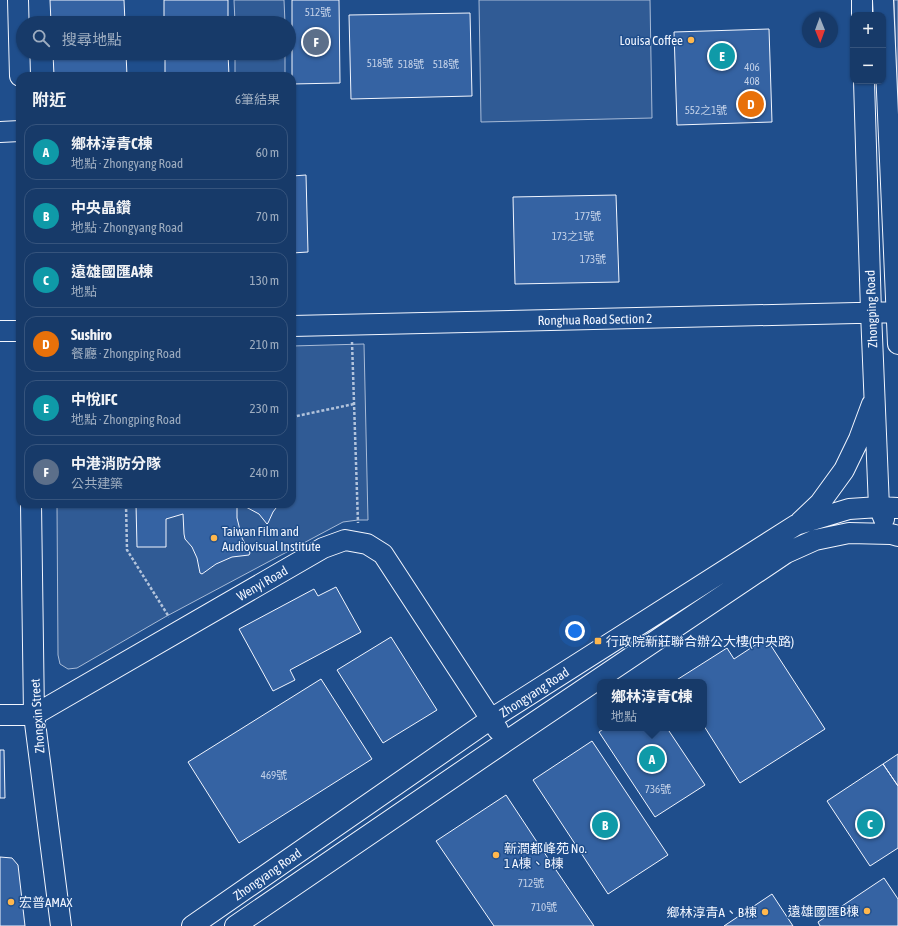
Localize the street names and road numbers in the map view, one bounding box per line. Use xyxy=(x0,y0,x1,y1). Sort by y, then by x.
street label: Zhongping Road xyxy=(863,270,880,348)
street label: Ronghua Road Section 2 xyxy=(538,311,652,328)
street label: Wenyi Road xyxy=(234,563,290,604)
street label: Zhongyang Road xyxy=(497,664,572,720)
street label: Zhongxin Street xyxy=(27,678,48,754)
street label: Zhongyang Road xyxy=(230,845,304,903)

